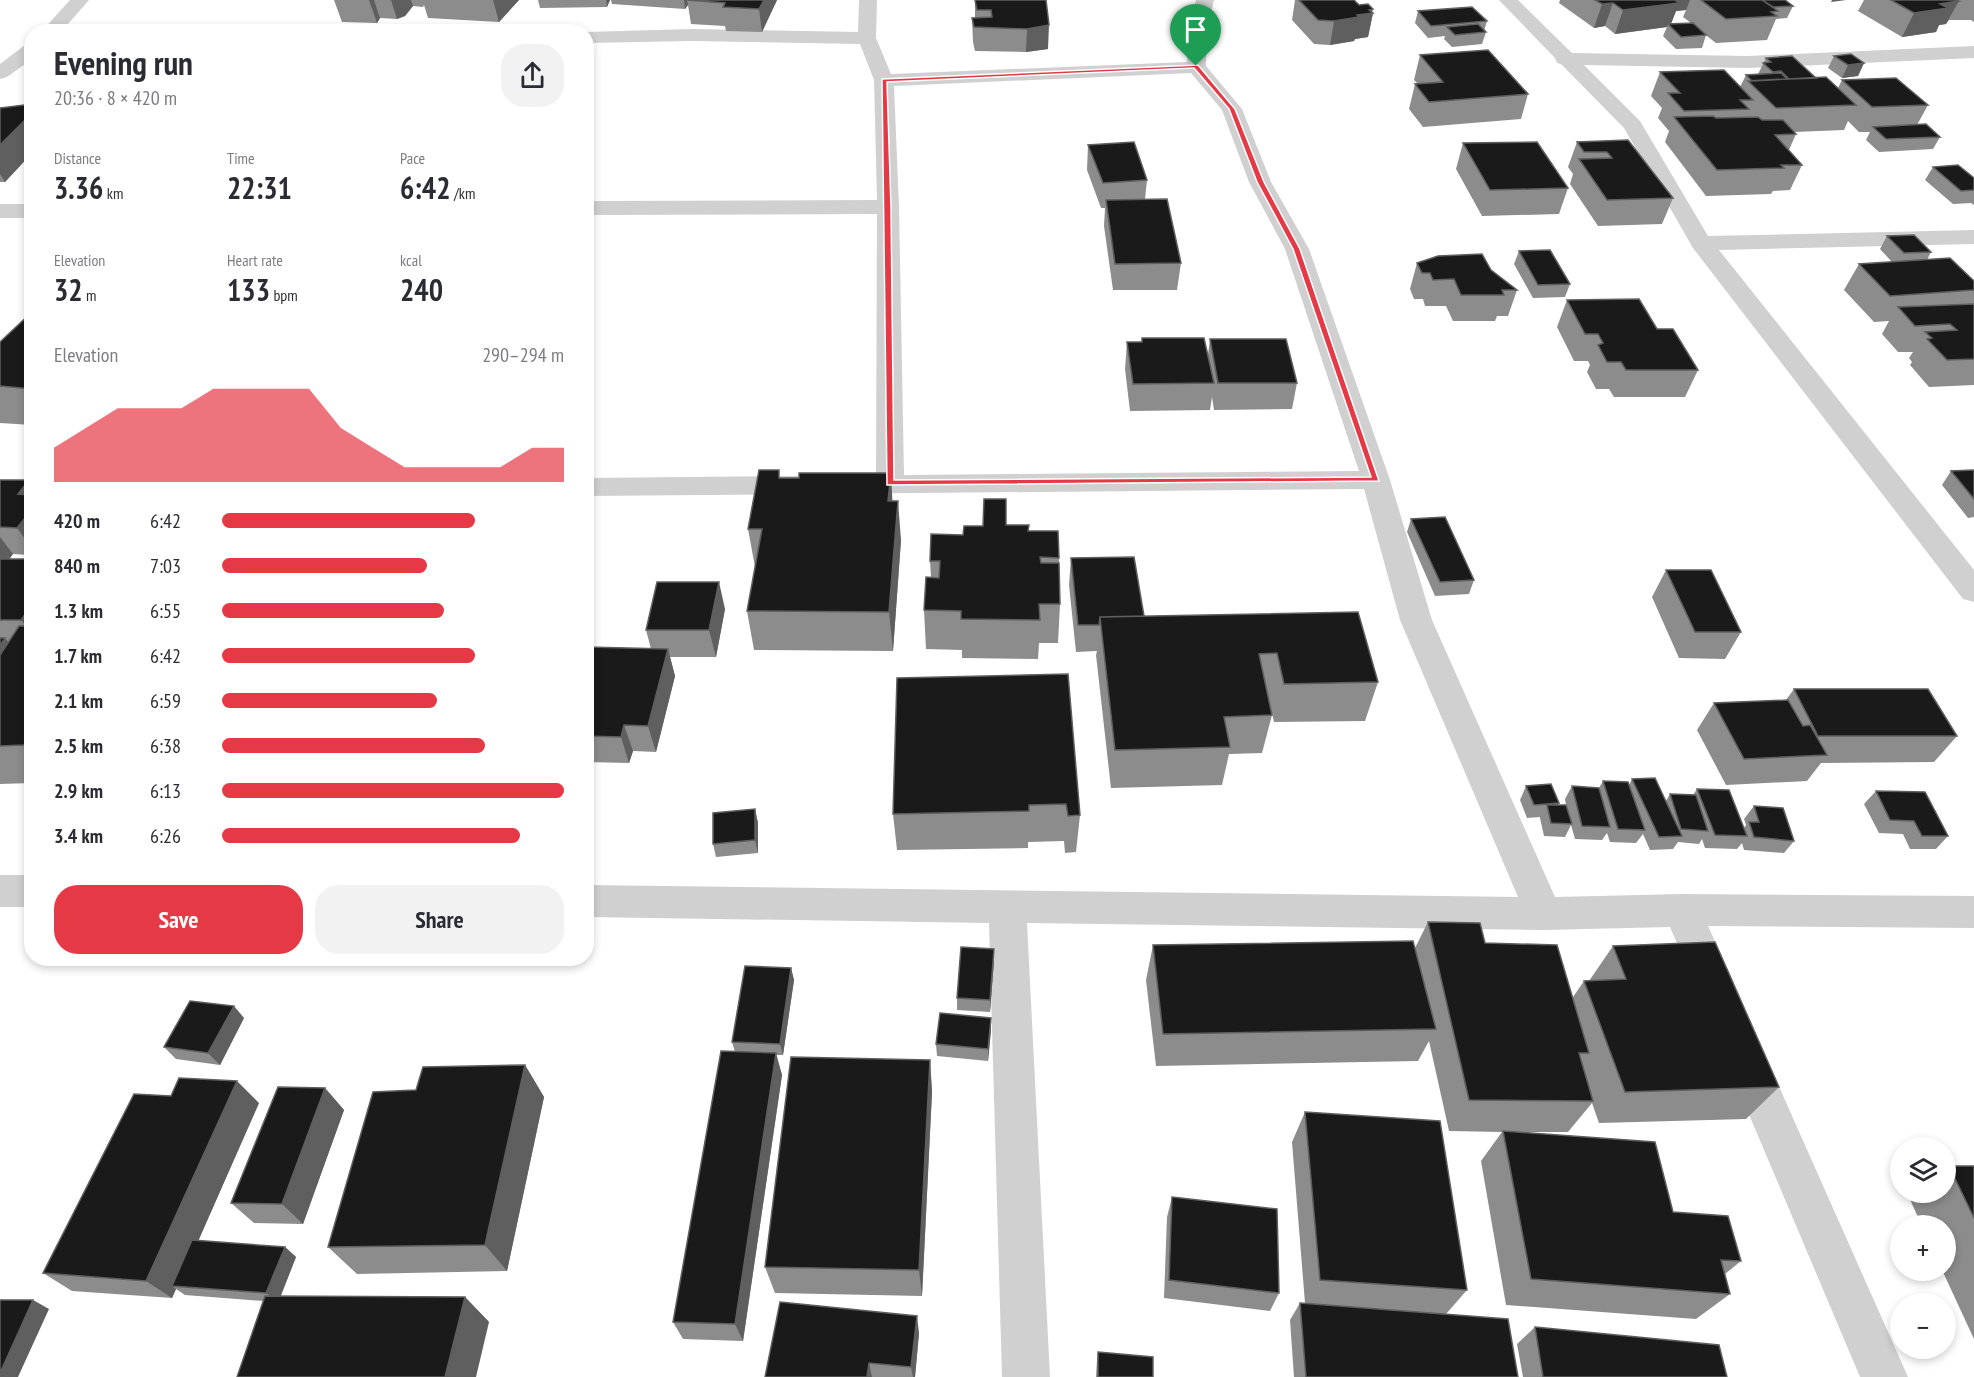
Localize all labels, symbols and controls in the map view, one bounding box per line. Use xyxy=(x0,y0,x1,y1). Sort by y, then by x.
pin xyxy=(1170,4,1221,66)
icon: arrive xyxy=(1179,13,1212,46)
text: Evening run xyxy=(54,41,193,84)
button: share xyxy=(501,44,564,107)
text: 20:36 · 8 × 420 m xyxy=(54,85,177,111)
text: Distance xyxy=(54,148,101,168)
text: Time xyxy=(227,148,255,168)
text: Pace xyxy=(400,148,425,168)
text: 3.36 xyxy=(54,168,103,207)
text: 22:31 xyxy=(227,168,292,207)
text: 6:42 xyxy=(400,168,451,207)
text: km xyxy=(103,183,123,203)
text: /km xyxy=(451,183,475,203)
text: Elevation xyxy=(54,250,105,270)
text: Heart rate xyxy=(227,250,283,270)
text: kcal xyxy=(400,250,422,270)
text: 32 xyxy=(54,270,83,309)
text: 133 xyxy=(227,270,270,309)
text: 240 xyxy=(400,270,443,309)
text: m xyxy=(83,285,97,305)
text: bpm xyxy=(270,285,298,305)
text: Elevation xyxy=(54,342,118,368)
text: 290–294 m xyxy=(482,342,564,368)
text: 420 m xyxy=(54,508,100,534)
text: 6:42 xyxy=(150,508,181,534)
text: 840 m xyxy=(54,553,100,579)
text: 7:03 xyxy=(150,553,181,579)
text: 1.3 km xyxy=(54,598,103,624)
text: 6:55 xyxy=(150,598,181,624)
text: 1.7 km xyxy=(54,643,102,669)
text: 6:42 xyxy=(150,643,181,669)
text: 2.1 km xyxy=(54,688,103,714)
text: 6:59 xyxy=(150,688,181,714)
text: 2.5 km xyxy=(54,733,103,759)
text: 6:38 xyxy=(150,733,181,759)
text: 2.9 km xyxy=(54,778,103,804)
text: 6:13 xyxy=(150,778,181,804)
text: 3.4 km xyxy=(54,823,103,849)
text: 6:26 xyxy=(150,823,181,849)
button: Save xyxy=(54,885,303,954)
button: Share xyxy=(315,885,564,954)
map controls xyxy=(1890,1137,1956,1359)
button: layers xyxy=(1890,1137,1956,1203)
button: + xyxy=(1890,1215,1956,1281)
button: − xyxy=(1890,1293,1956,1359)

